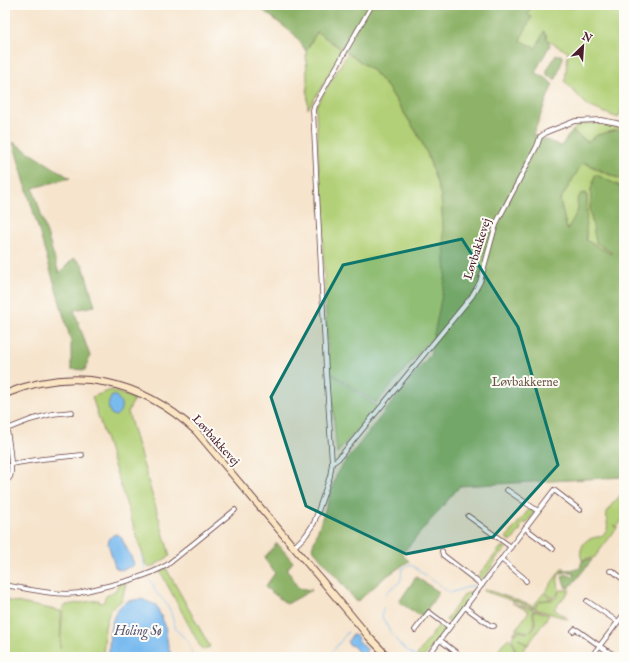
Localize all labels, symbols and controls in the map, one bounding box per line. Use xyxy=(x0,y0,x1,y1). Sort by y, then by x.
north arrow xyxy=(563,26,603,66)
text: N xyxy=(579,29,595,46)
street label: Løvbakkevej xyxy=(460,216,495,282)
park label: Løvbakkerne xyxy=(492,375,559,390)
street label: Løvbakkevej xyxy=(189,412,243,469)
water label: Holing Sø xyxy=(113,623,162,641)

